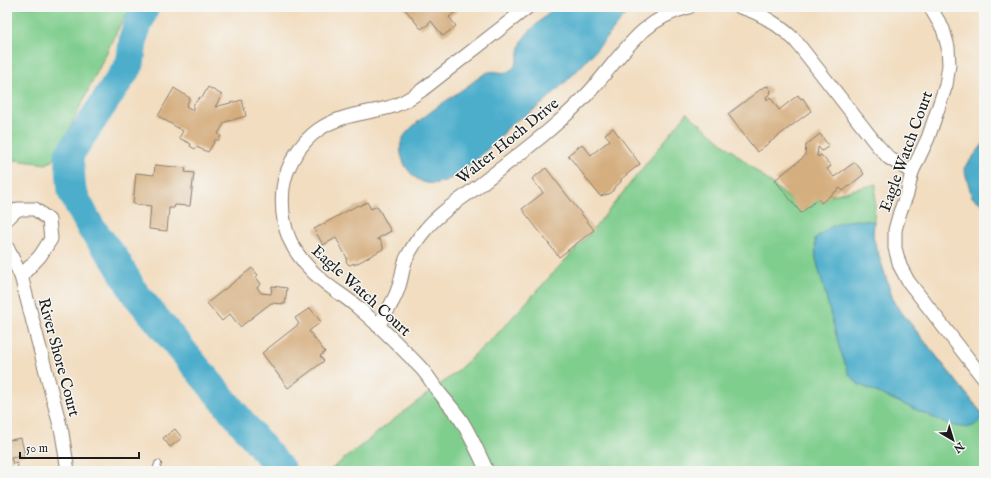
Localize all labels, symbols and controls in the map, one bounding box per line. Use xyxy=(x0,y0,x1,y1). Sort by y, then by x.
street label: Eagle Watch Court xyxy=(876,88,938,215)
street label: Walter Hoch Drive xyxy=(453,94,564,189)
street label: Eagle Watch Court xyxy=(307,242,415,342)
street label: River Shore Court xyxy=(33,296,84,419)
north arrow xyxy=(933,420,973,460)
scale bar xyxy=(20,434,139,460)
text: N xyxy=(950,438,967,456)
text: 50 m xyxy=(26,441,48,456)

